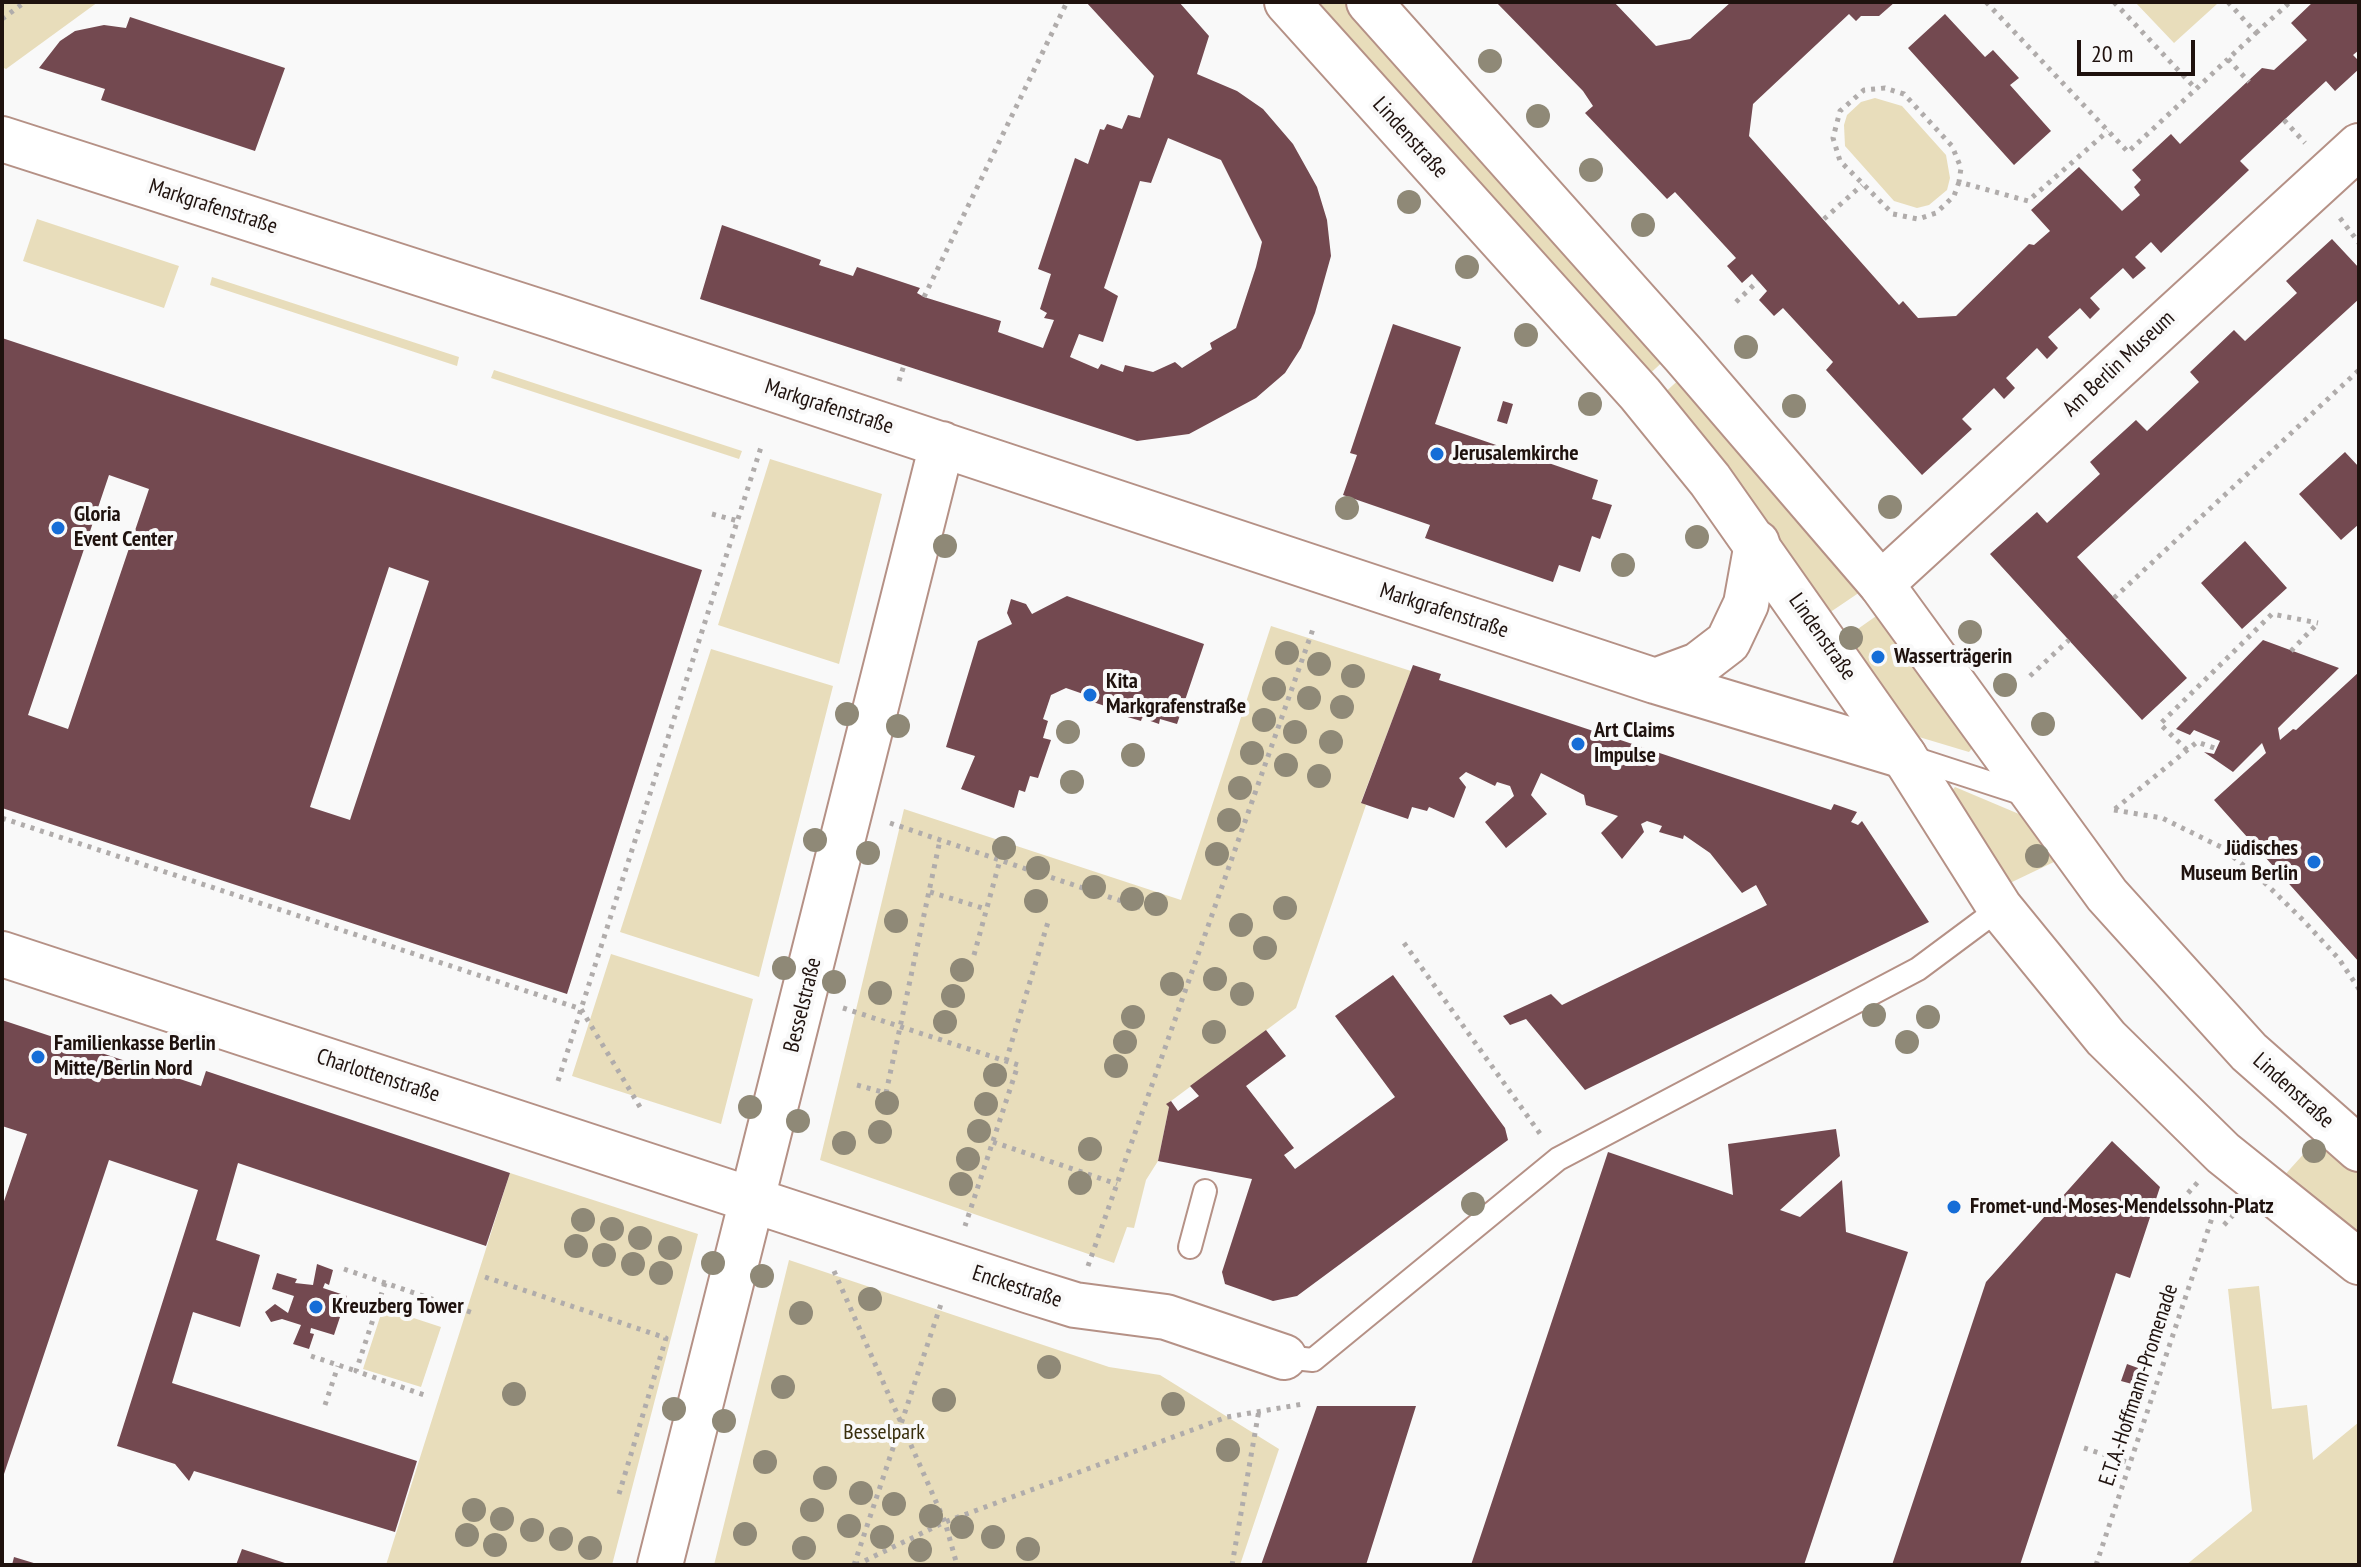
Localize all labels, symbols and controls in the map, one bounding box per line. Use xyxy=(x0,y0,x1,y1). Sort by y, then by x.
scale bar xyxy=(2081,24,2199,74)
text: 20 m xyxy=(2091,38,2133,69)
street label: Lindenstraße xyxy=(1367,92,1453,184)
street label: Markgrafenstraße xyxy=(145,174,281,240)
street label: Am Berlin Museum xyxy=(2058,306,2180,422)
street label: Markgrafenstraße xyxy=(761,374,897,440)
place label: Jerusalemkirche xyxy=(1453,441,1579,467)
marker: Jerusalemkirche xyxy=(1428,445,1446,463)
place label: Gloria Event Center xyxy=(74,502,173,554)
marker: Gloria Event Center xyxy=(49,519,67,537)
street label: Markgrafenstraße xyxy=(1376,578,1512,644)
street label: Lindenstraße xyxy=(1783,588,1861,686)
place label: Wasserträgerin xyxy=(1894,644,2012,670)
marker: Wasserträgerin xyxy=(1869,648,1887,666)
place label: Kita Markgrafenstraße xyxy=(1106,669,1246,720)
marker: Kita Markgrafenstraße xyxy=(1081,686,1099,704)
place label: Art Claims Impulse xyxy=(1594,718,1675,770)
marker: Art Claims Impulse xyxy=(1569,735,1587,753)
place label: Jüdisches Museum Berlin xyxy=(2181,836,2298,888)
marker: Jüdisches Museum Berlin xyxy=(2305,853,2323,871)
street label: Besselstraße xyxy=(778,955,828,1055)
place label: Familienkasse Berlin Mitte/Berlin Nord xyxy=(54,1031,216,1082)
street label: Charlottenstraße xyxy=(313,1044,443,1108)
marker: Familienkasse Berlin Mitte/Berlin Nord xyxy=(29,1048,47,1066)
street label: Lindenstraße xyxy=(2247,1048,2339,1134)
place label: Fromet-und-Moses-Mendelssohn-Platz xyxy=(1970,1194,2274,1220)
marker: Fromet-und-Moses-Mendelssohn-Platz xyxy=(1945,1198,1963,1216)
street label: Enckestraße xyxy=(969,1260,1065,1314)
street label: E.T.A.-Hoffmann-Promenade xyxy=(2094,1281,2184,1489)
place label: Kreuzberg Tower xyxy=(332,1294,464,1320)
marker: Kreuzberg Tower xyxy=(307,1298,325,1316)
park label: Besselpark xyxy=(843,1420,925,1446)

